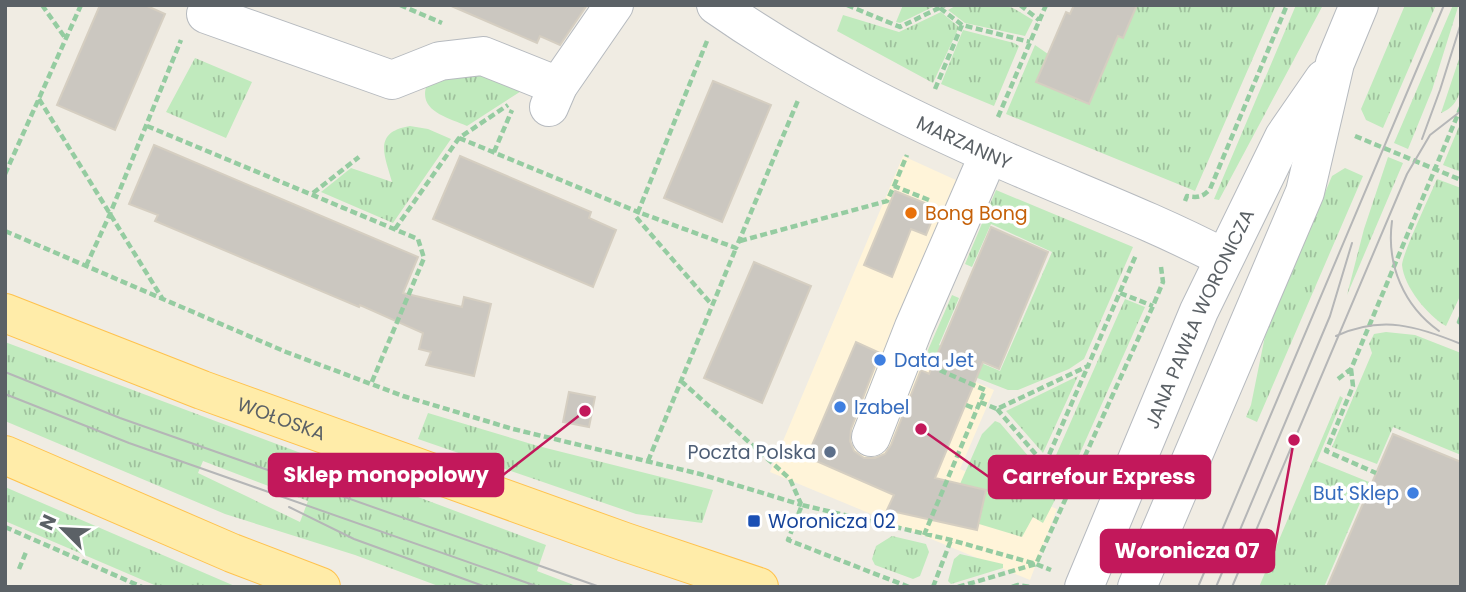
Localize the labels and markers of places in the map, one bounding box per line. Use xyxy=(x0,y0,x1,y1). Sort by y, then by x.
place label: Bong Bong xyxy=(925,200,1028,227)
marker: Bong Bong xyxy=(903,205,919,221)
place label: Data Jet xyxy=(894,347,974,374)
marker: Data Jet xyxy=(872,352,888,368)
place label: Izabel xyxy=(854,394,909,421)
marker: Izabel xyxy=(832,399,848,415)
place label: Poczta Polska xyxy=(687,439,816,466)
marker: Poczta Polska xyxy=(822,444,838,460)
callout: Sklep monopolowy xyxy=(269,454,503,496)
callout: Carrefour Express xyxy=(989,456,1210,498)
place label: But Sklep xyxy=(1313,480,1399,507)
marker: But Sklep xyxy=(1405,485,1421,501)
place label: Woronicza 02 xyxy=(768,508,896,535)
marker: Woronicza 02 xyxy=(746,513,762,529)
callout: Woronicza 07 xyxy=(1101,530,1274,572)

